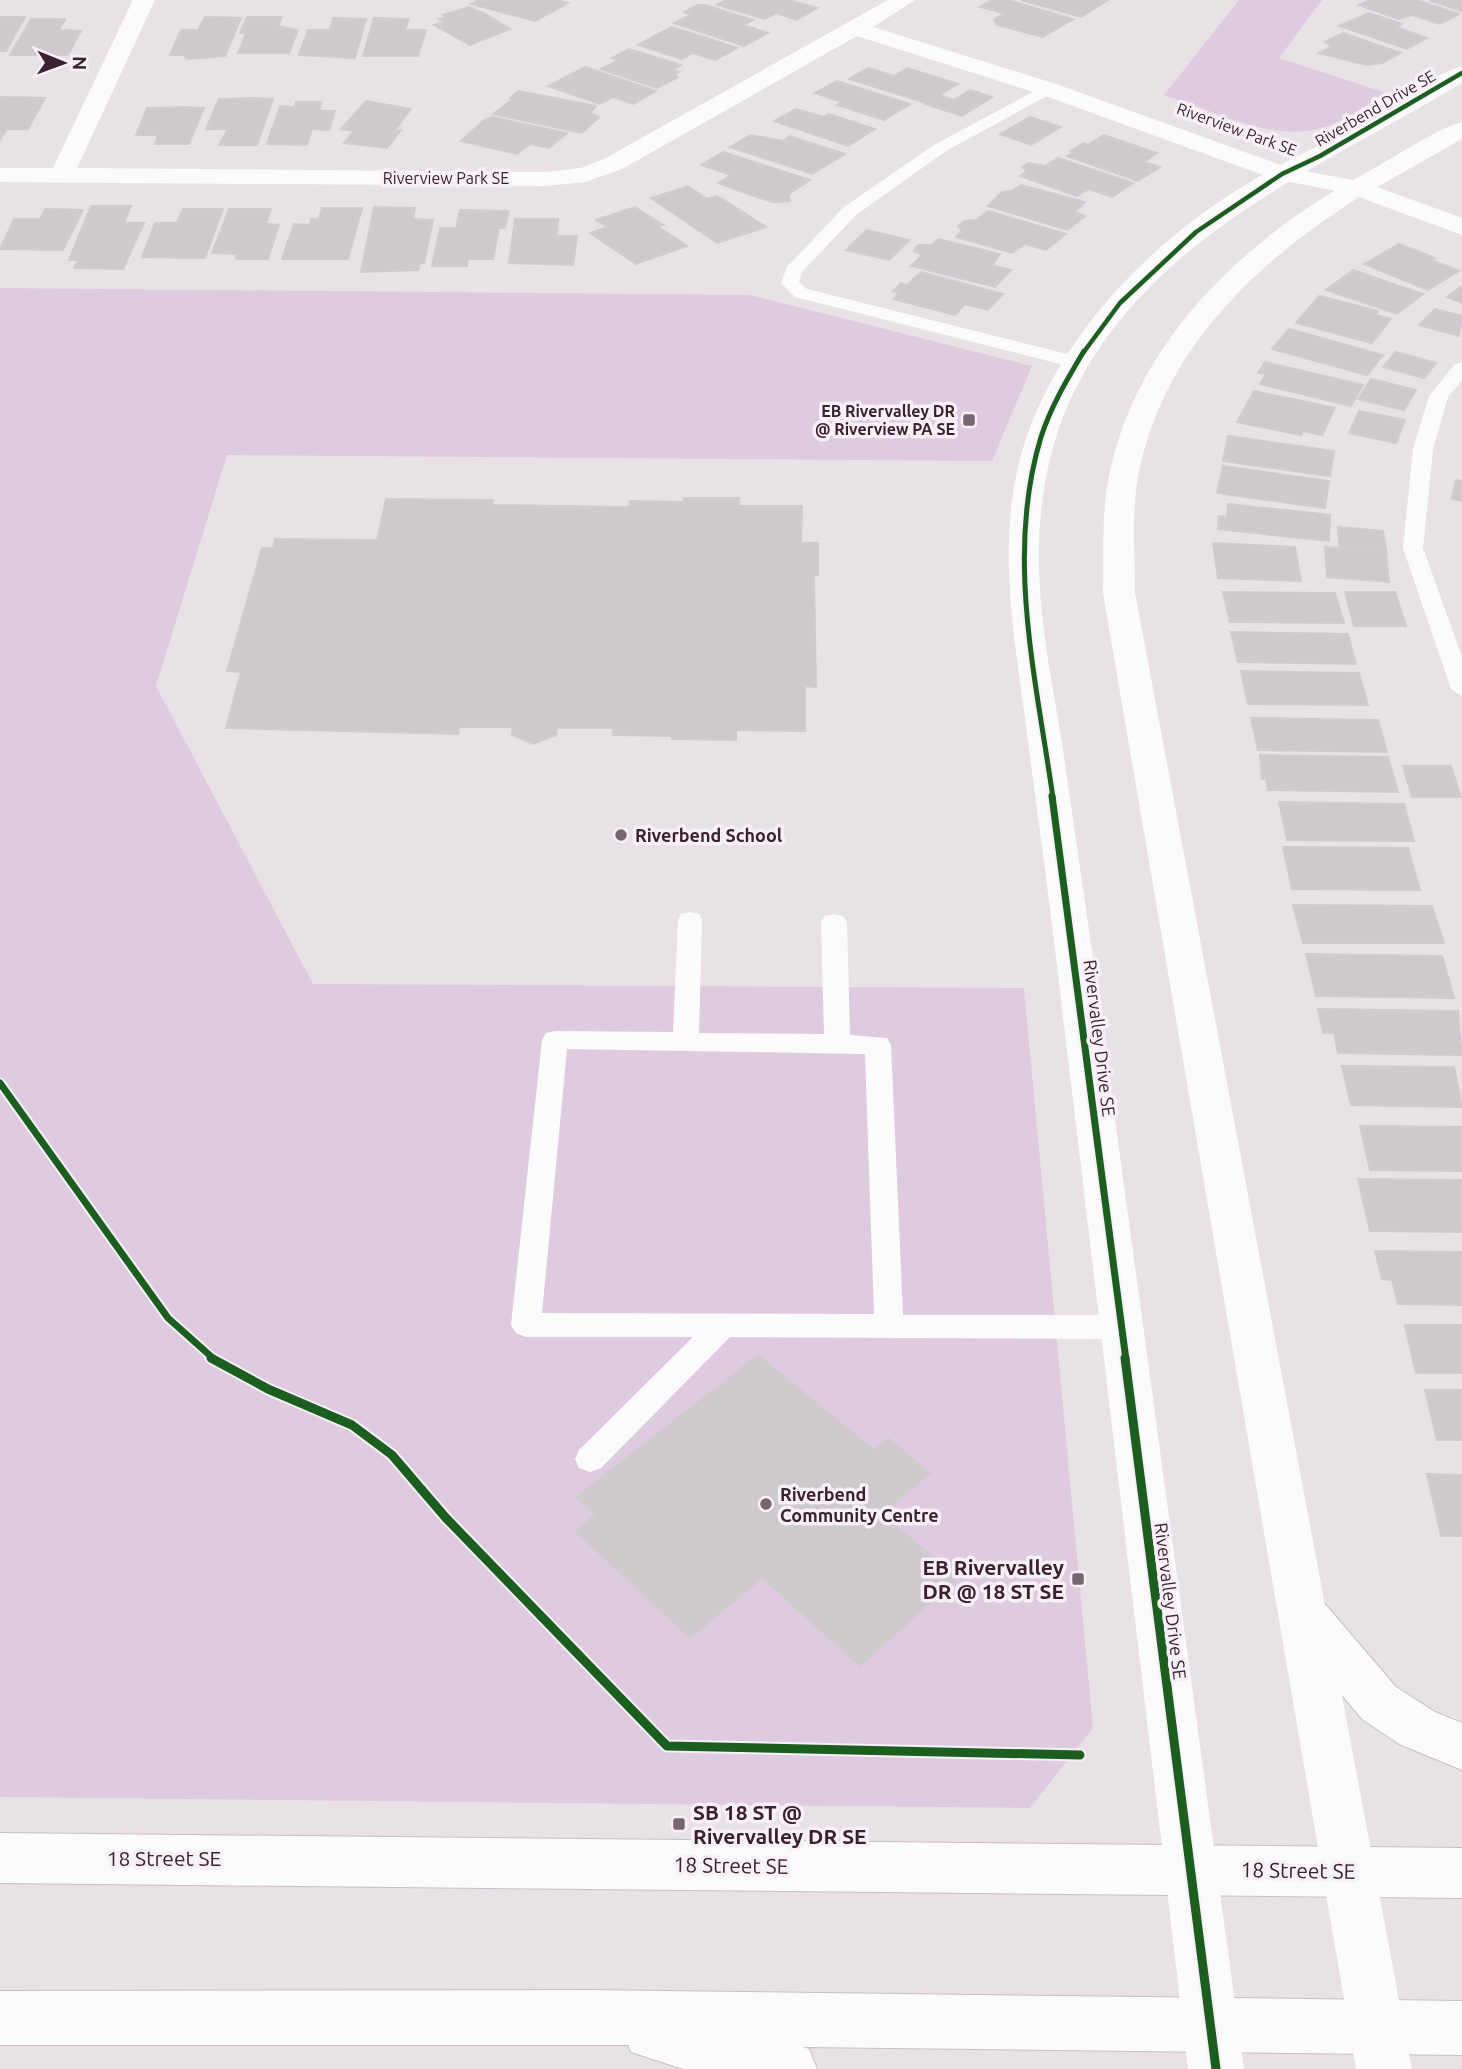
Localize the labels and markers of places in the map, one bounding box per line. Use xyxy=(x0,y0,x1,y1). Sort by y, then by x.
place label: EB Rivervalley DR @ Riverview PA SE xyxy=(815,402,955,438)
marker: EB Rivervalley DR @ Riverview PA SE xyxy=(961,412,977,428)
place label: Riverbend School xyxy=(635,825,783,845)
marker: Riverbend School xyxy=(613,827,629,843)
place label: Riverbend Community Centre xyxy=(780,1484,939,1525)
marker: Riverbend Community Centre xyxy=(758,1496,774,1512)
place label: EB Rivervalley DR @ 18 ST SE xyxy=(922,1555,1064,1603)
marker: EB Rivervalley DR @ 18 ST SE xyxy=(1070,1571,1086,1587)
place label: SB 18 ST @ Rivervalley DR SE xyxy=(693,1800,867,1848)
marker: SB 18 ST @ Rivervalley DR SE xyxy=(671,1816,687,1832)

